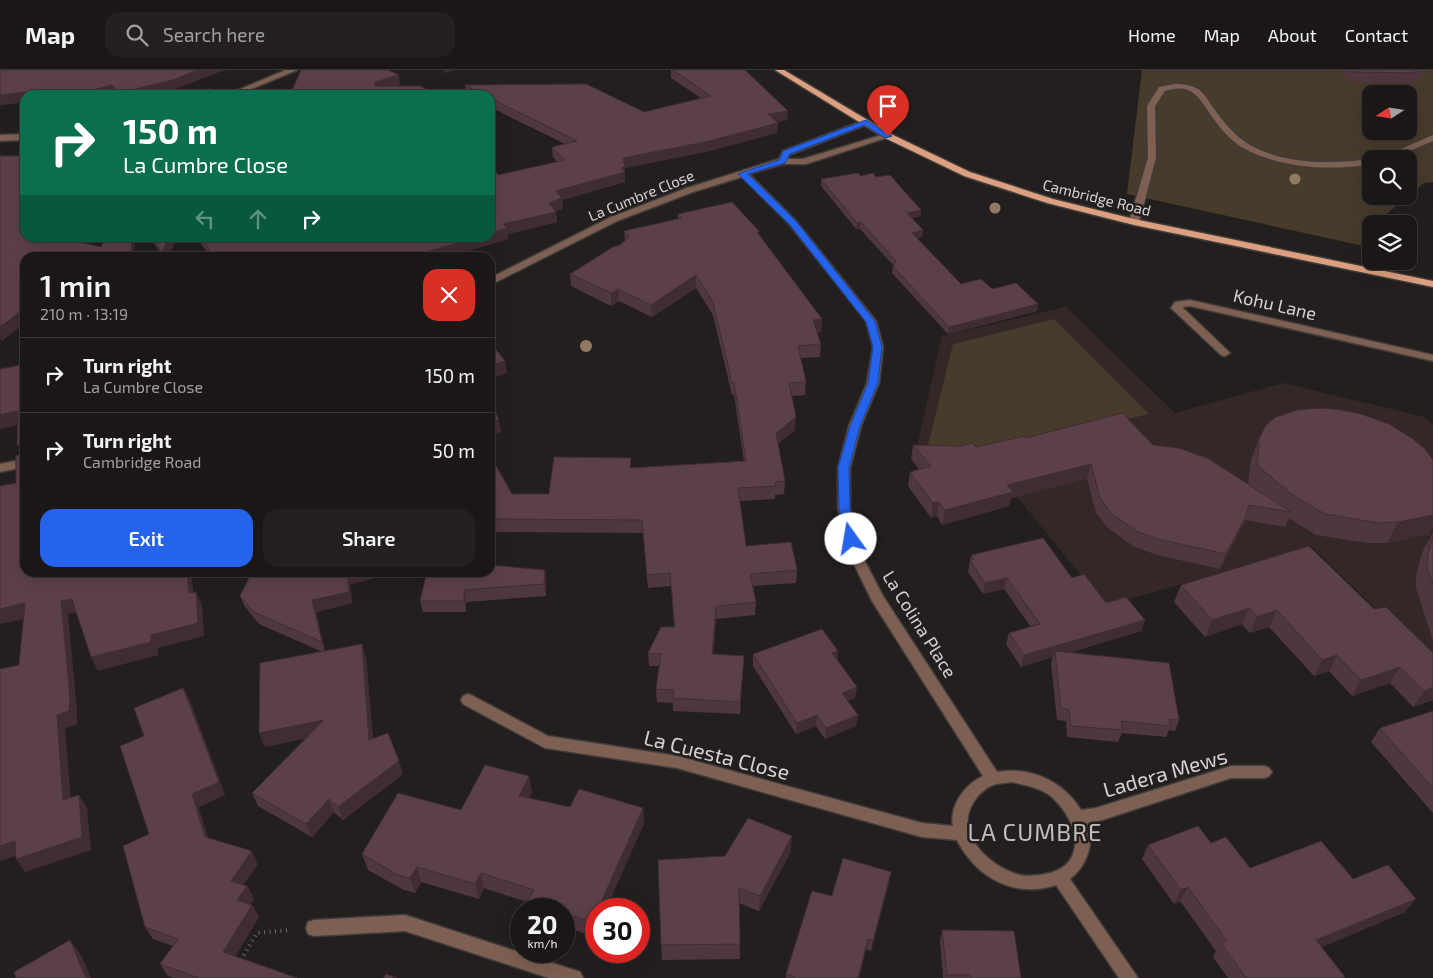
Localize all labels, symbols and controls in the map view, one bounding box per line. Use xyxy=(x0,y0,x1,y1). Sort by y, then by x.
search box xyxy=(105,12,455,57)
text: Map xyxy=(25,20,75,49)
icon: search xyxy=(123,21,151,49)
text: Search here xyxy=(163,23,265,46)
text: Home xyxy=(1128,24,1176,46)
text: Map xyxy=(1204,24,1240,46)
text: About xyxy=(1268,24,1317,46)
text: Contact xyxy=(1345,24,1408,46)
pin xyxy=(867,85,909,136)
north arrow xyxy=(1362,85,1418,140)
map controls xyxy=(1362,85,1417,270)
icon: arrive xyxy=(874,92,902,120)
text: 150 m xyxy=(123,109,218,151)
icon: right xyxy=(40,110,105,175)
button: search xyxy=(1362,150,1417,205)
text: La Cumbre Close xyxy=(123,151,288,177)
street label: La Cumbre Close xyxy=(585,166,697,224)
street label: Cambridge Road xyxy=(1041,175,1153,219)
icon: left xyxy=(191,205,219,233)
icon: ahead xyxy=(244,205,272,233)
icon: right xyxy=(297,205,325,233)
button: layers xyxy=(1362,215,1417,270)
text: 1 min xyxy=(40,267,111,303)
button: close xyxy=(423,269,475,321)
street label: Kohu Lane xyxy=(1231,284,1319,324)
text: 210 m · 13:19 xyxy=(40,304,128,323)
text: Turn right xyxy=(83,354,171,377)
icon: right xyxy=(40,361,68,389)
text: 150 m xyxy=(425,364,475,387)
text: La Cumbre Close xyxy=(83,377,203,396)
text: Turn right xyxy=(83,429,171,452)
icon: right xyxy=(40,436,68,464)
text: 50 m xyxy=(432,439,475,462)
text: Cambridge Road xyxy=(83,452,201,471)
button: Exit xyxy=(40,509,253,567)
button: Share xyxy=(263,509,475,567)
position arrow xyxy=(824,512,876,564)
street label: La Colina Place xyxy=(878,566,962,682)
street label: La Cuesta Close xyxy=(642,724,792,784)
street label: Ladera Mews xyxy=(1100,742,1230,802)
district label: LA CUMBRE xyxy=(968,817,1102,846)
speed limit sign: 30 xyxy=(585,898,650,963)
text: 20 xyxy=(527,909,558,939)
text: km/h xyxy=(528,936,557,950)

